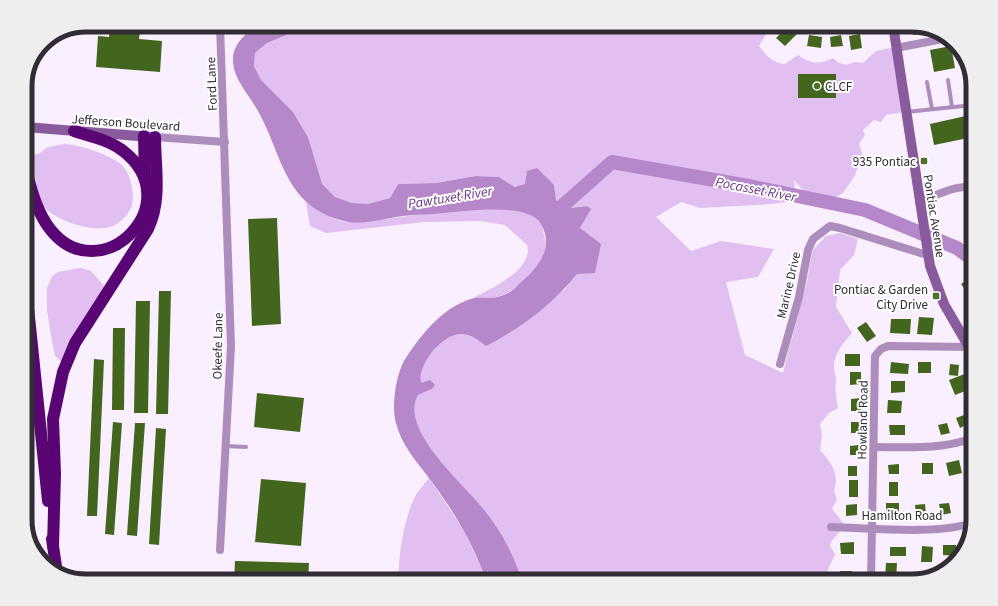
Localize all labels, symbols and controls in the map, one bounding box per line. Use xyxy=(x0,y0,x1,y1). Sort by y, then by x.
street label: Ford Lane xyxy=(202,57,222,111)
place label: CLCF xyxy=(825,78,853,96)
marker: CLCF xyxy=(812,81,822,91)
street label: Jefferson Boulevard xyxy=(71,110,181,136)
place label: 935 Pontiac xyxy=(853,153,916,171)
marker: 935 Pontiac xyxy=(919,156,929,166)
water label: Pocasset River xyxy=(714,172,799,208)
street label: Pontiac Avenue xyxy=(919,173,949,259)
water label: Pawtuxet River xyxy=(407,181,495,215)
street label: Marine Drive xyxy=(773,250,805,320)
place label: Pontiac & Garden City Drive xyxy=(834,281,928,314)
marker: Pontiac & Garden City Drive xyxy=(931,291,941,301)
street label: Okeefe Lane xyxy=(208,312,228,380)
street label: Howland Road xyxy=(853,380,873,460)
street label: Hamilton Road xyxy=(861,507,943,525)

